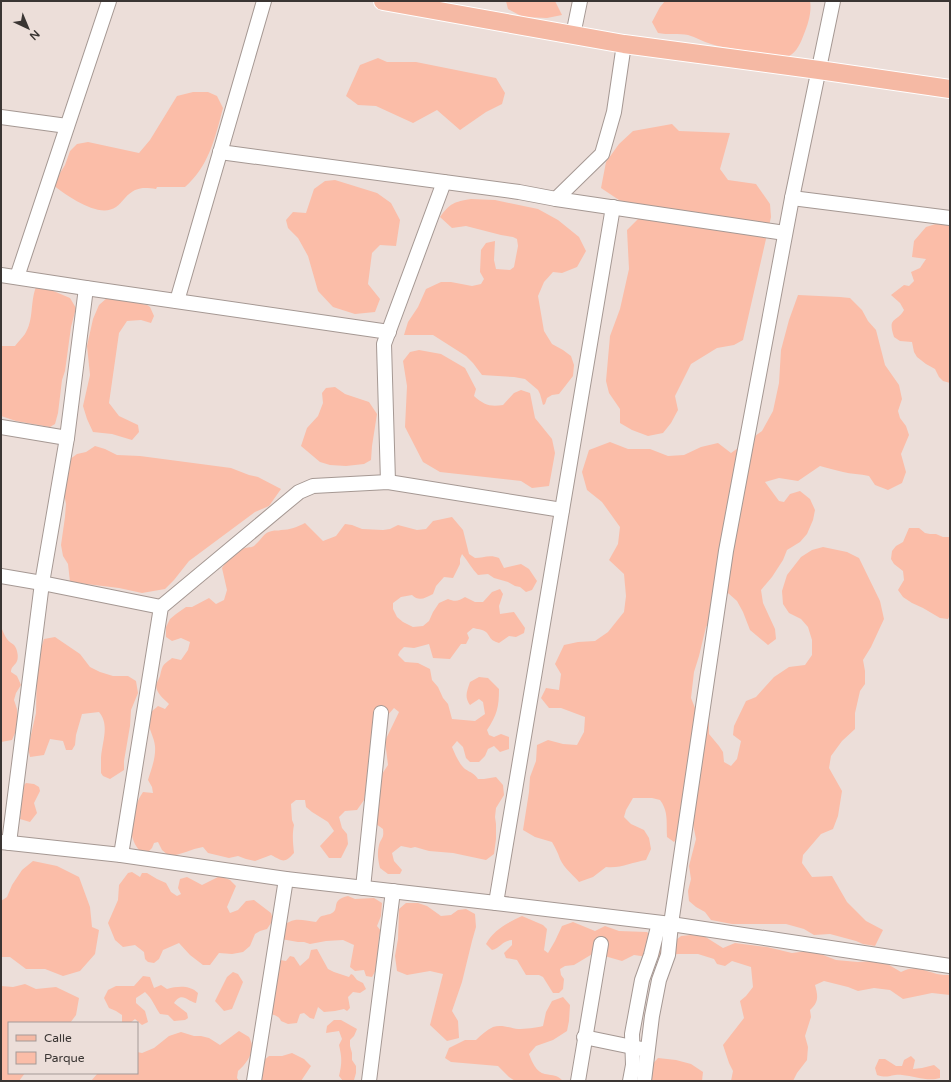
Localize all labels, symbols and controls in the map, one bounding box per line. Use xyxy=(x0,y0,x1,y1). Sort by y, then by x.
north arrow xyxy=(8,8,48,48)
text: N xyxy=(27,27,42,43)
legend xyxy=(8,1022,138,1074)
text: Calle xyxy=(44,1031,72,1045)
text: Parque xyxy=(44,1051,85,1065)

